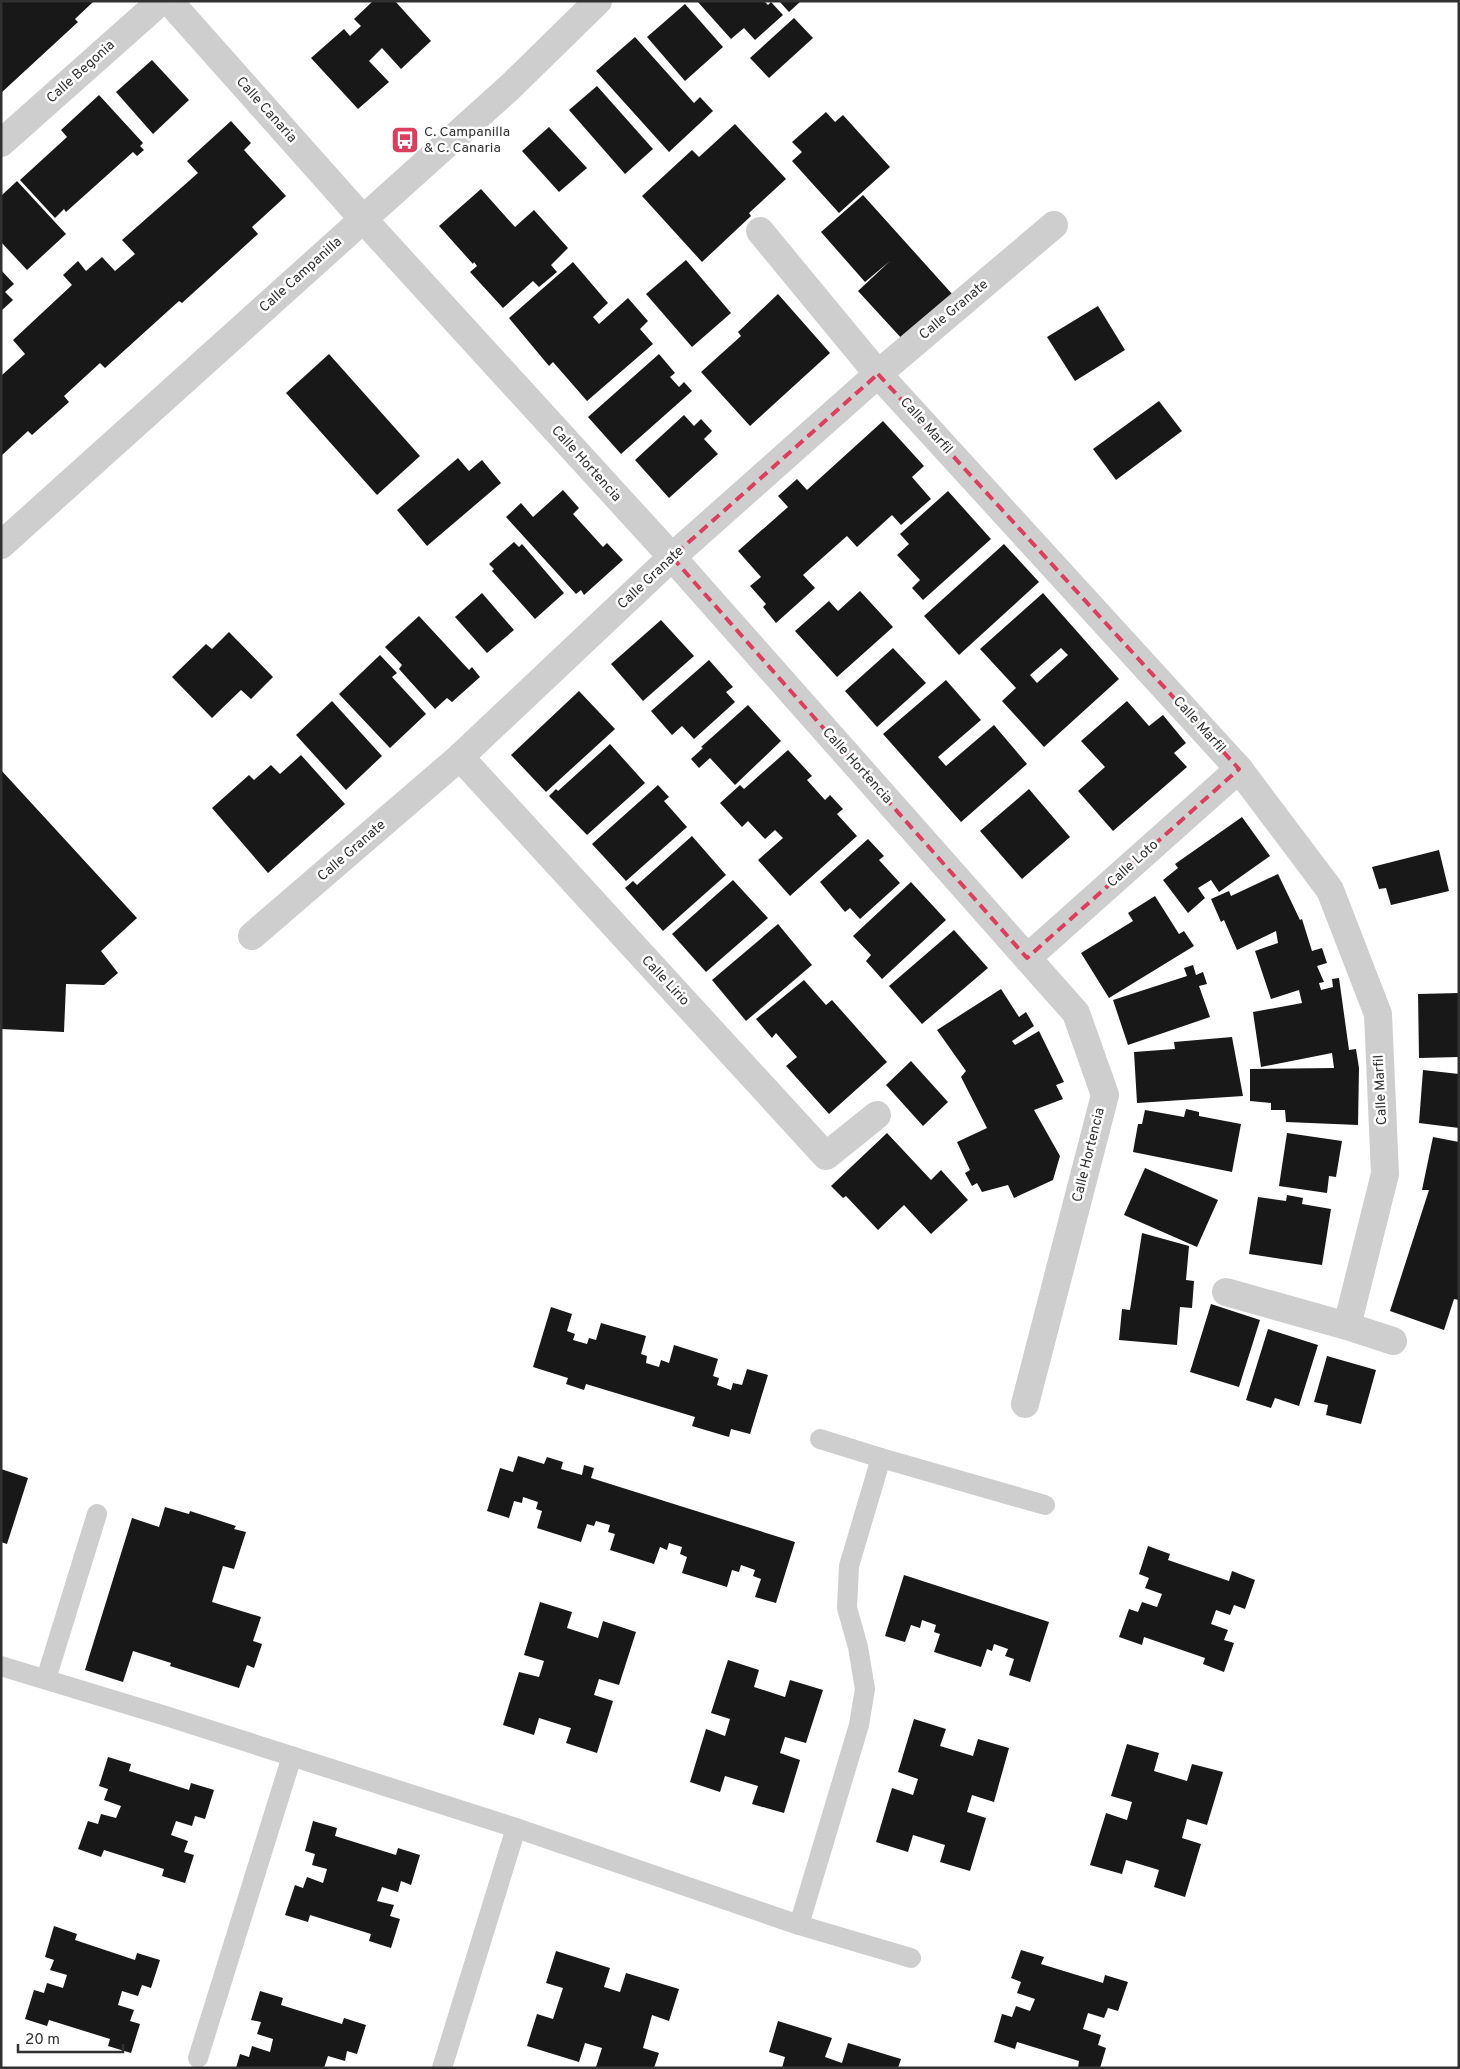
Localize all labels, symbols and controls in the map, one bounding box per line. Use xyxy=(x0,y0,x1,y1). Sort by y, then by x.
street label: Calle Begonia xyxy=(43,37,119,107)
street label: Calle Canaria xyxy=(232,73,300,147)
place label: C. Campanilla & C. Canaria xyxy=(424,124,510,157)
bus stop icon: C. Campanilla & C. Canaria xyxy=(390,125,420,155)
street label: Calle Campanilla xyxy=(256,234,346,316)
street label: Calle Granate xyxy=(916,276,992,344)
street label: Calle Marfil xyxy=(896,394,956,458)
street label: Calle Hortencia xyxy=(547,422,625,506)
street label: Calle Granate xyxy=(614,543,688,613)
street label: Calle Marfil xyxy=(1169,693,1229,757)
street label: Calle Hortencia xyxy=(818,724,896,808)
street label: Calle Granate xyxy=(314,817,390,885)
street label: Calle Loto xyxy=(1104,836,1162,891)
street label: Calle Lirio xyxy=(637,952,693,1010)
street label: Calle Marfil xyxy=(1371,1054,1391,1126)
street label: Calle Hortencia xyxy=(1069,1106,1109,1204)
scale bar xyxy=(18,2022,122,2054)
text: 20 m xyxy=(25,2031,60,2050)

